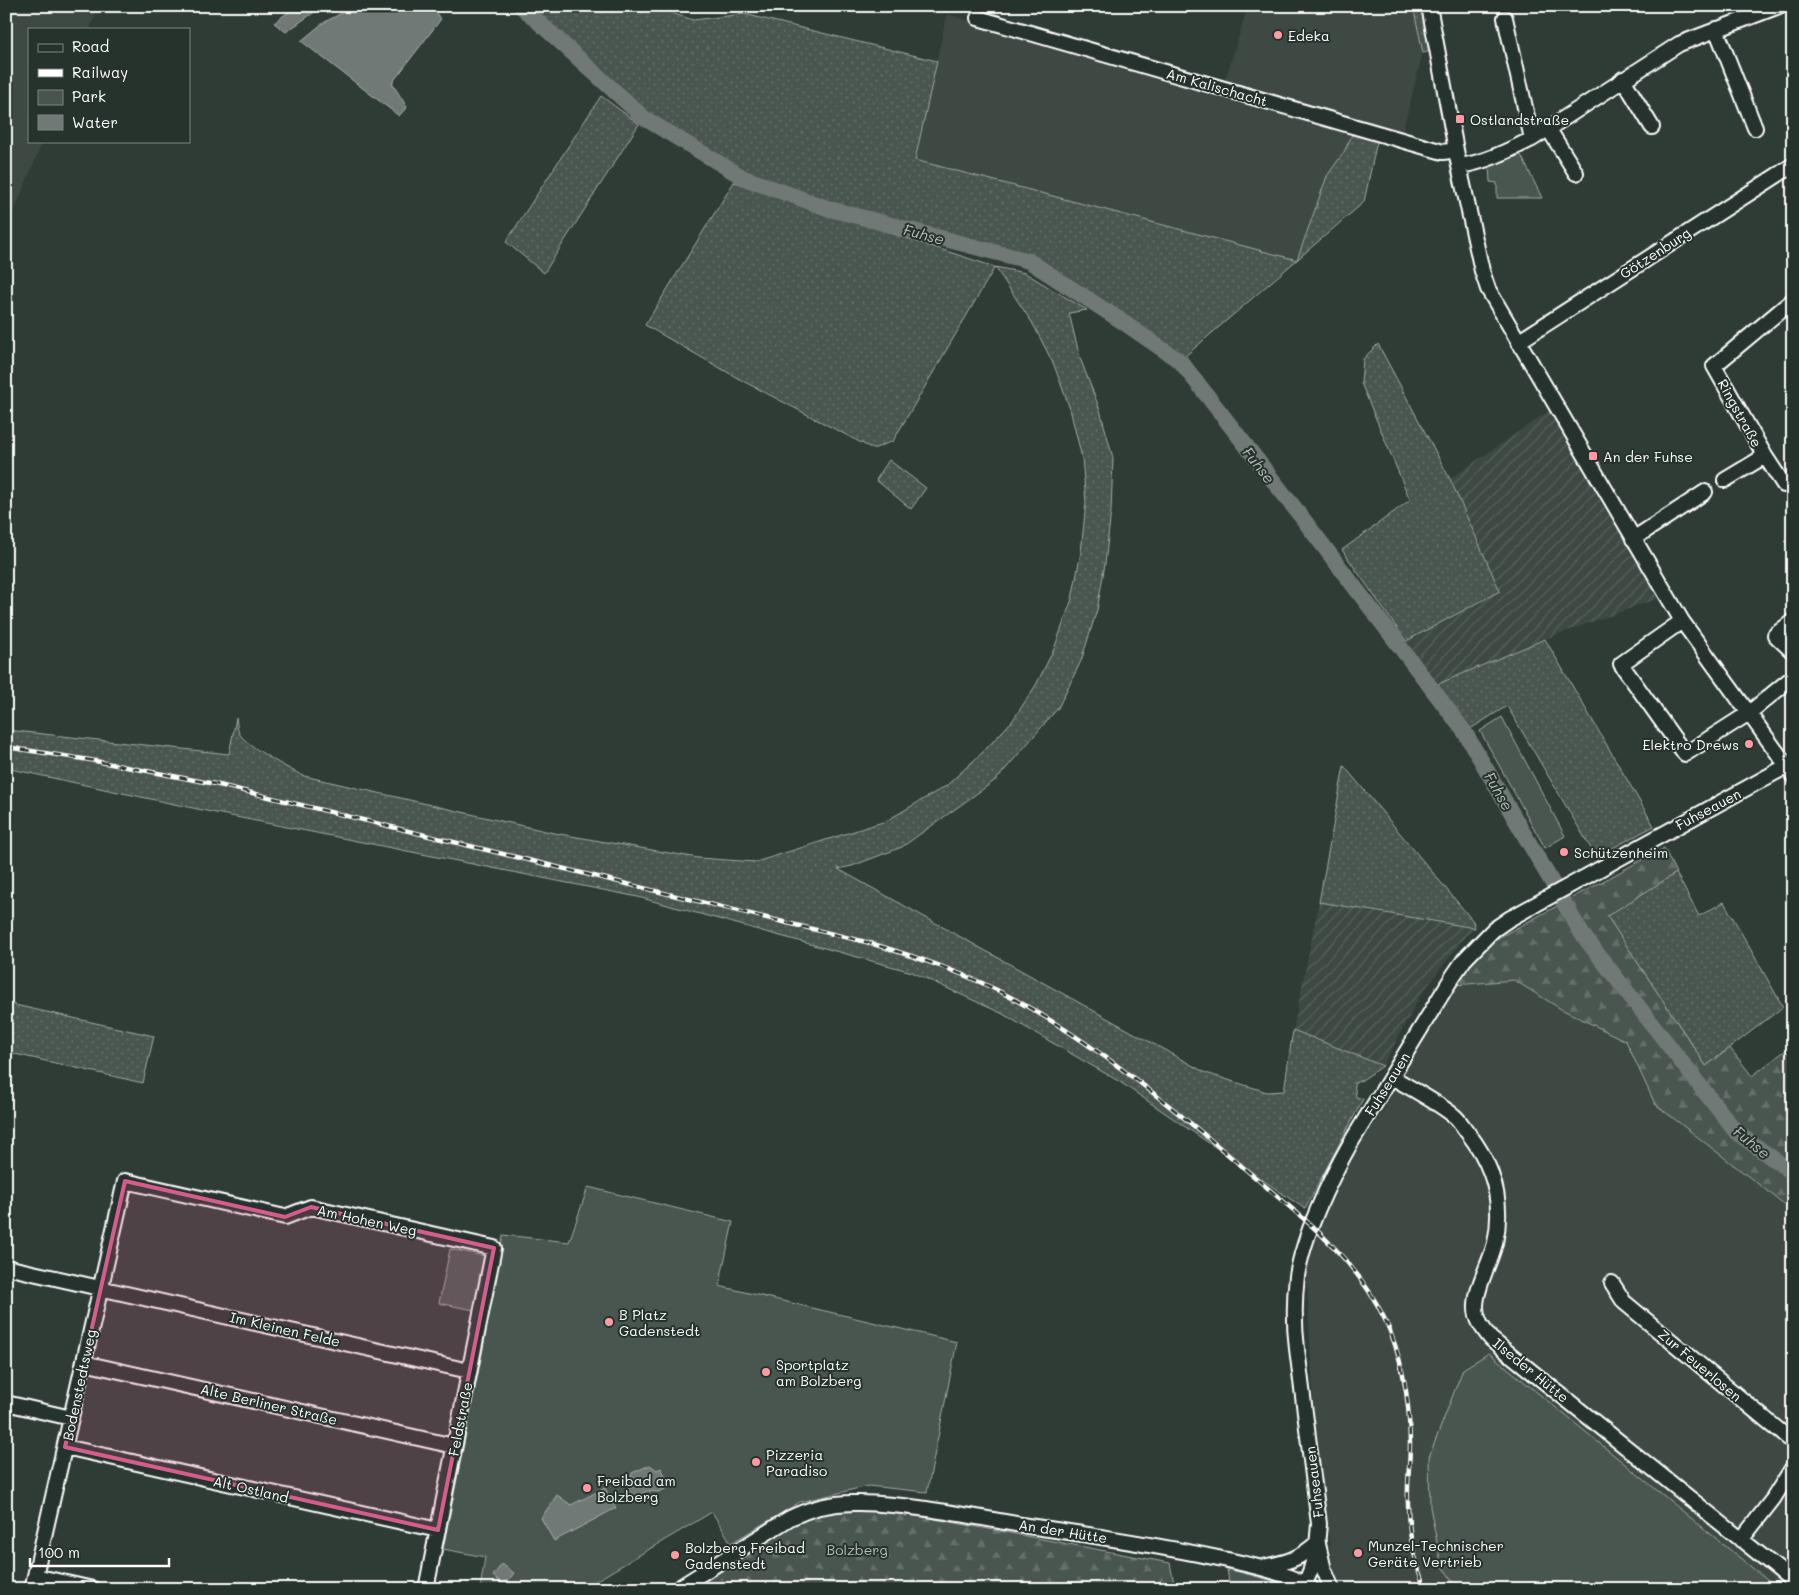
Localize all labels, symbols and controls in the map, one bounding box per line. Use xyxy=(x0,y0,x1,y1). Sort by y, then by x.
place label: Edeka xyxy=(1288,26,1330,45)
legend xyxy=(28,28,190,142)
marker: Edeka xyxy=(1272,29,1284,41)
text: Road xyxy=(72,36,109,56)
text: Railway xyxy=(72,62,128,82)
street label: Am Kalischacht xyxy=(1164,63,1270,111)
text: Park xyxy=(72,86,106,106)
place label: Ostlandstraße xyxy=(1470,110,1569,129)
text: Water xyxy=(72,112,118,132)
marker: Ostlandstraße xyxy=(1454,113,1466,125)
water label: Fuhse xyxy=(901,219,947,249)
street label: Götzenburg xyxy=(1616,223,1694,283)
street label: Ringstraße xyxy=(1713,375,1767,451)
water label: Fuhse xyxy=(1238,442,1280,488)
place label: An der Fuhse xyxy=(1603,447,1693,466)
marker: An der Fuhse xyxy=(1587,450,1599,462)
place label: Elektro Drews xyxy=(1642,735,1739,754)
marker: Elektro Drews xyxy=(1743,738,1755,750)
water label: Fuhse xyxy=(1480,768,1518,814)
street label: Fuhseauen xyxy=(1672,784,1744,834)
place label: Schützenheim xyxy=(1574,843,1668,862)
marker: Schützenheim xyxy=(1558,846,1570,858)
street label: Fuhseauen xyxy=(1360,1049,1414,1119)
water label: Fuhse xyxy=(1730,1121,1774,1163)
street label: Am Hohen Weg xyxy=(315,1200,419,1240)
place label: B Platz Gadenstedt xyxy=(619,1305,700,1340)
street label: Im Kleinen Felde xyxy=(228,1307,342,1351)
marker: B Platz Gadenstedt xyxy=(603,1316,615,1328)
street label: Zur Feuerlosen xyxy=(1654,1324,1746,1406)
street label: Bodenstedtsweg xyxy=(58,1328,100,1442)
street label: Ilseder Hütte xyxy=(1489,1333,1573,1407)
place label: Sportplatz am Bolzberg xyxy=(776,1355,861,1390)
marker: Sportplatz am Bolzberg xyxy=(760,1366,772,1378)
street label: Alte Berliner Straße xyxy=(199,1379,339,1429)
street label: Feldstraße xyxy=(444,1380,476,1458)
place label: Pizzeria Paradiso xyxy=(766,1445,827,1480)
street label: Fuhseauen xyxy=(1300,1445,1328,1519)
marker: Pizzeria Paradiso xyxy=(750,1456,762,1468)
street label: Alt Ostland xyxy=(211,1471,291,1507)
place label: Freibad am Bolzberg xyxy=(597,1471,676,1506)
marker: Freibad am Bolzberg xyxy=(581,1482,593,1494)
street label: An der Hütte xyxy=(1017,1515,1109,1547)
scale bar xyxy=(30,1535,169,1567)
place label: Munzel-Technischer Geräte Vertrieb xyxy=(1368,1536,1504,1571)
place label: Bolzberg Freibad Gadenstedt xyxy=(685,1538,805,1573)
park label: Bolzberg xyxy=(826,1540,888,1559)
text: 100 m xyxy=(38,1542,80,1562)
marker: Munzel-Technischer Geräte Vertrieb xyxy=(1352,1547,1364,1559)
marker: Bolzberg Freibad Gadenstedt xyxy=(669,1549,681,1561)

